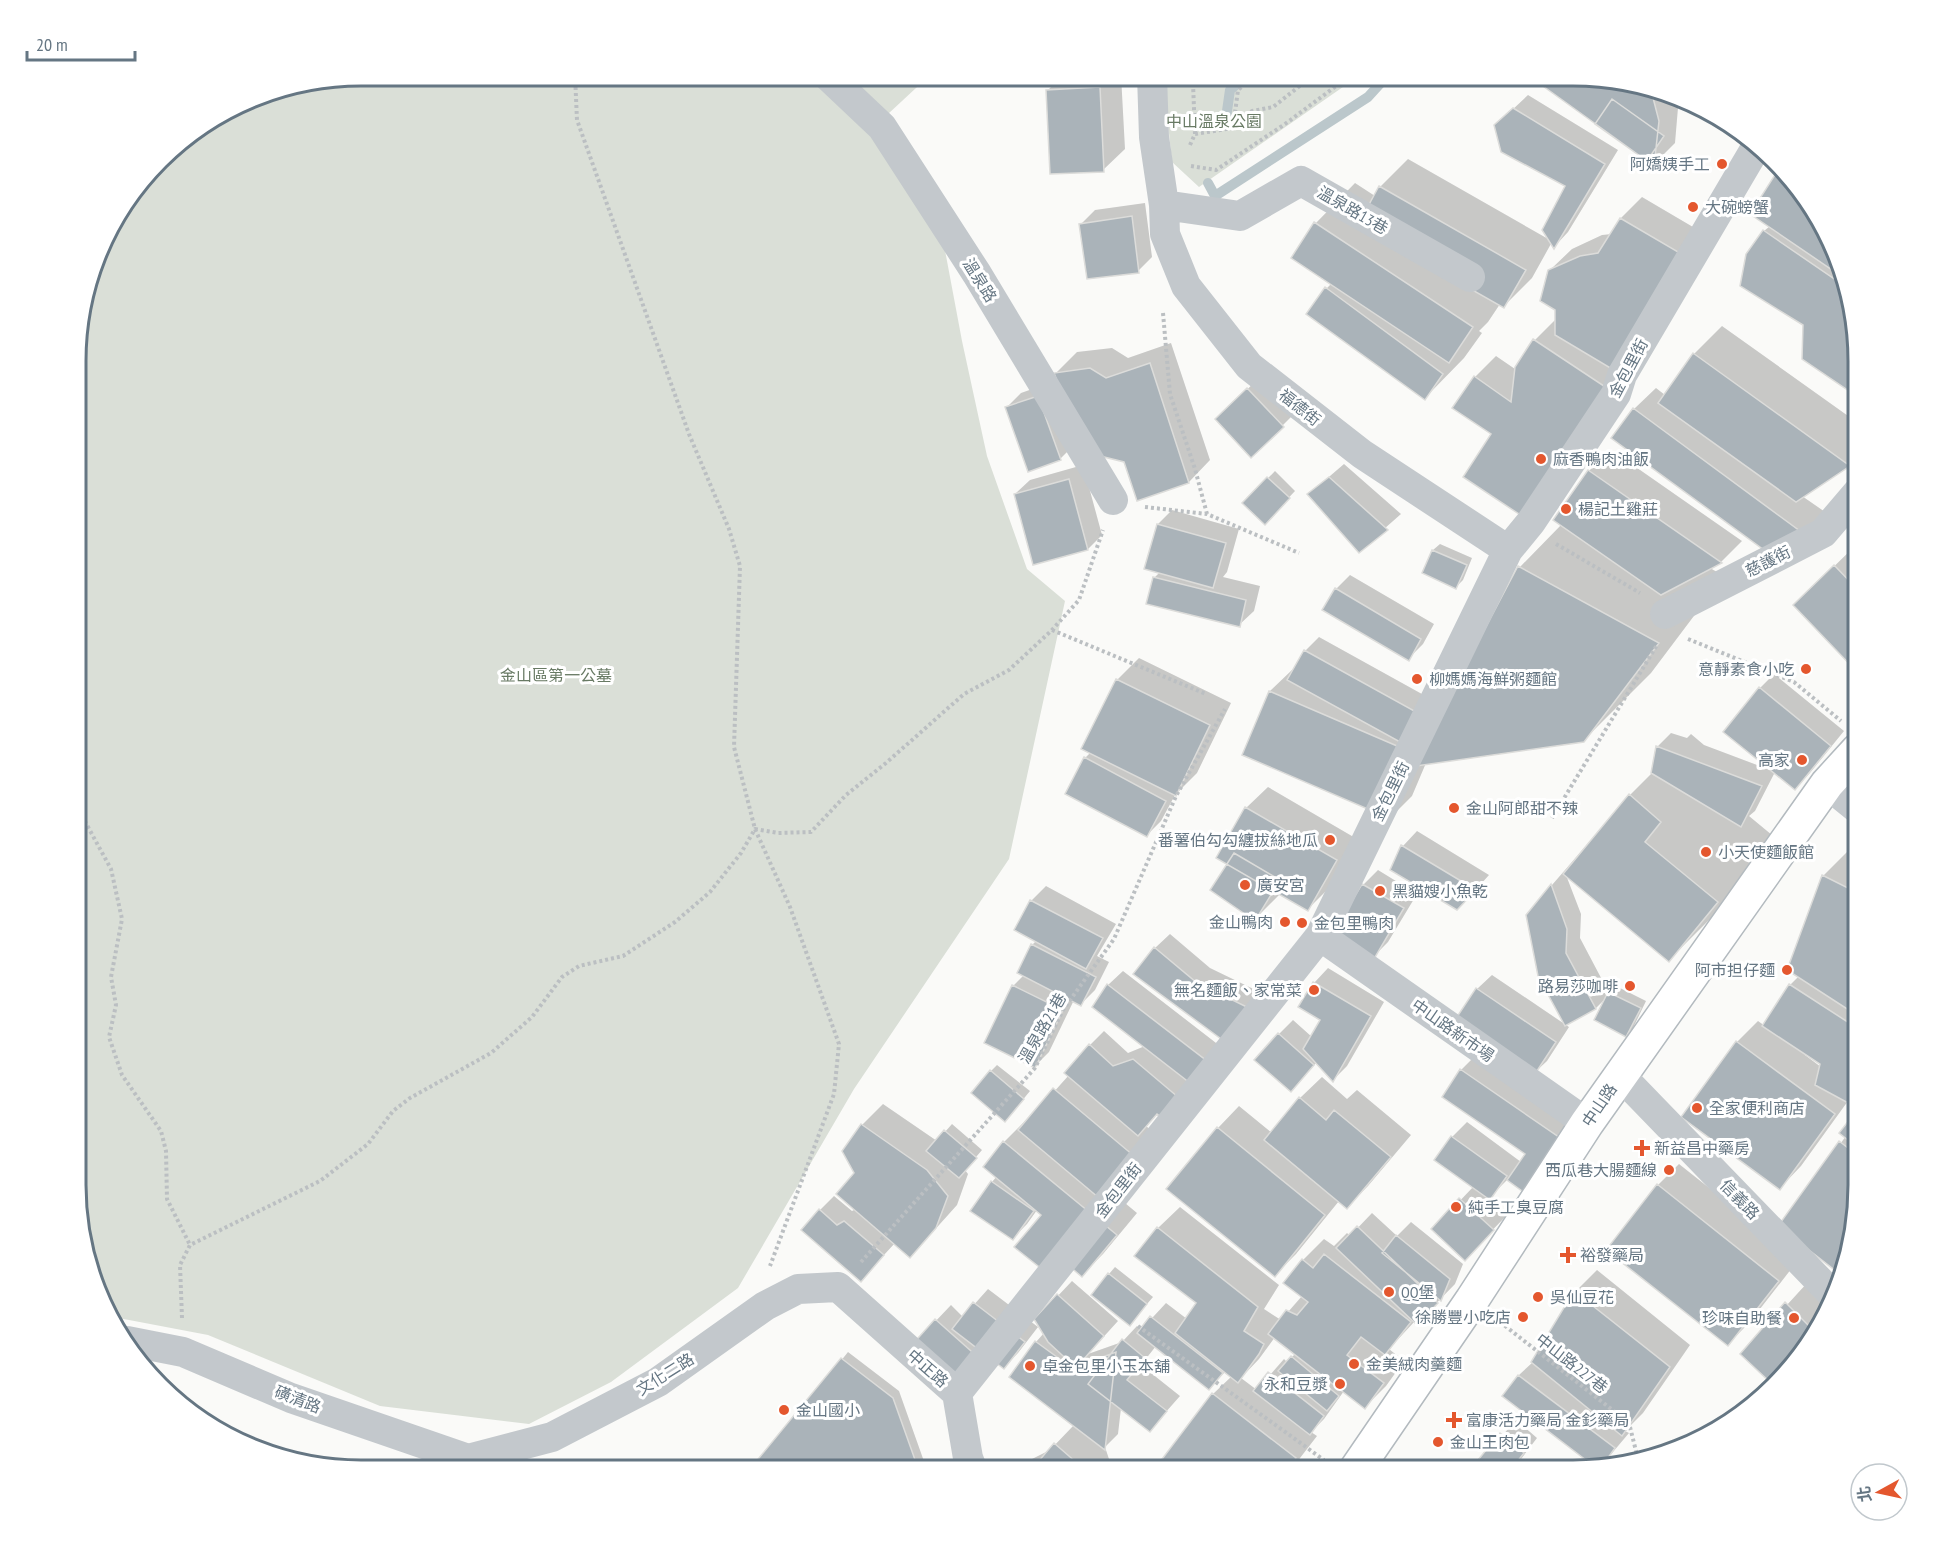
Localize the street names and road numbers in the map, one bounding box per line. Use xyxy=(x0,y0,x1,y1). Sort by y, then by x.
street label: 溫泉路13巷 xyxy=(1314,182,1392,238)
street label: 溫泉路 xyxy=(959,254,1001,306)
street label: 金包里街 xyxy=(1604,335,1652,401)
street label: 福德街 xyxy=(1275,384,1325,430)
street label: 慈護街 xyxy=(1742,541,1794,581)
street label: 金包里街 xyxy=(1367,758,1413,824)
street label: 溫泉路21巷 xyxy=(1014,989,1070,1067)
street label: 中山路新市場 xyxy=(1408,994,1498,1066)
street label: 中山路 xyxy=(1577,1080,1621,1130)
street label: 金包里街 xyxy=(1090,1159,1146,1221)
street label: 信義路 xyxy=(1716,1175,1764,1223)
street label: 中山路227巷 xyxy=(1532,1329,1612,1397)
street label: 中正路 xyxy=(903,1345,953,1391)
street label: 文化二路 xyxy=(633,1349,697,1399)
street label: 磺清路 xyxy=(272,1381,324,1417)

